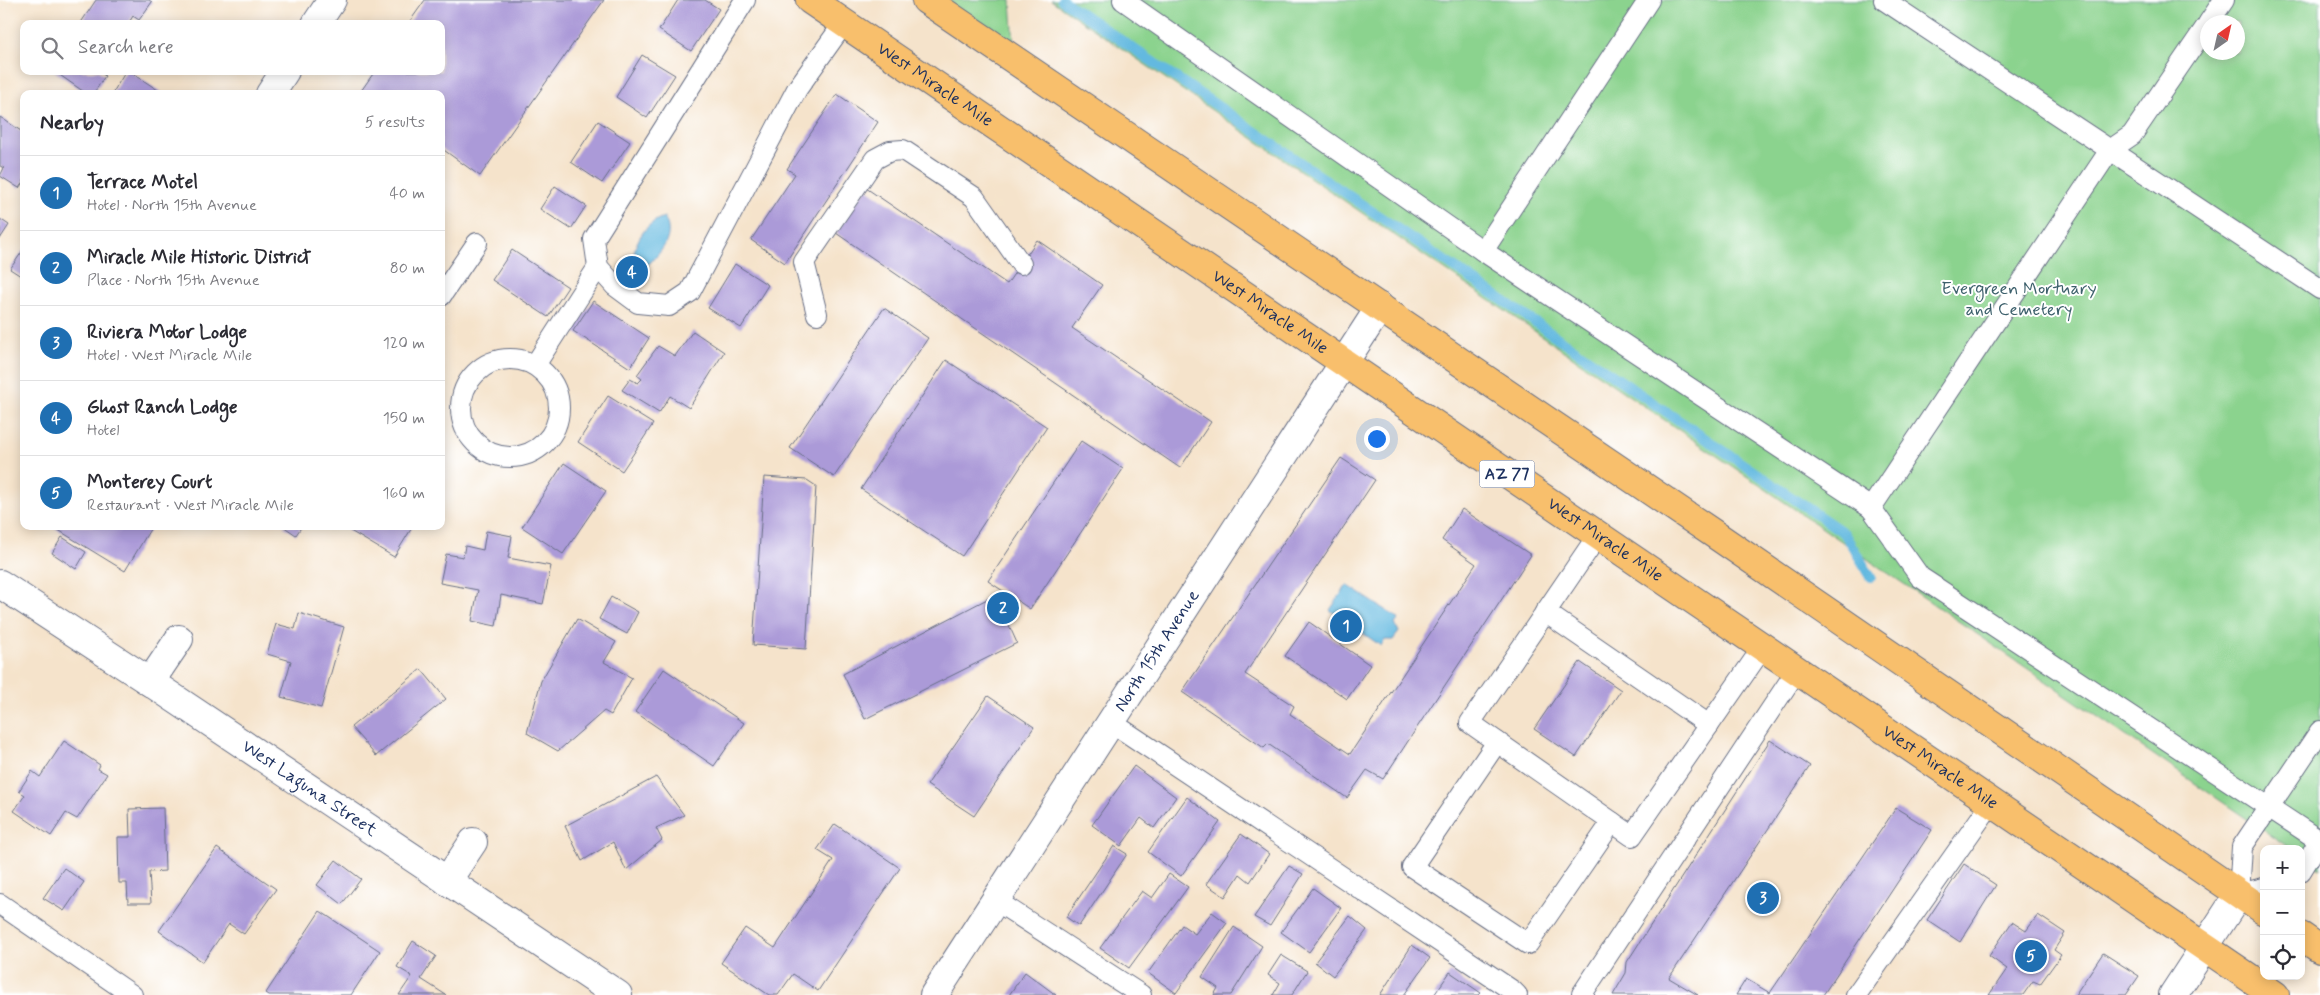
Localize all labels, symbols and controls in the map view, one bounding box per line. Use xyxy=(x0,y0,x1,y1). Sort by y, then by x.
north arrow xyxy=(2200,15,2245,60)
search box xyxy=(20,20,445,75)
icon: search xyxy=(38,34,66,62)
text: Search here xyxy=(78,35,174,60)
street label: West Miracle Mile xyxy=(872,37,998,133)
text: Nearby xyxy=(40,109,104,137)
text: 5 results xyxy=(365,112,425,133)
text: Terrace Motel xyxy=(87,170,198,195)
text: 1 xyxy=(52,183,60,204)
text: 40 m xyxy=(389,183,425,204)
text: Hotel · North 15th Avenue xyxy=(87,195,257,216)
text: Miracle Mile Historic District xyxy=(87,245,311,270)
pin: 4 xyxy=(616,253,648,291)
text: 2 xyxy=(52,258,60,279)
text: 80 m xyxy=(390,258,425,279)
street label: West Miracle Mile xyxy=(1207,264,1333,360)
text: Place · North 15th Avenue xyxy=(87,270,260,291)
park label: Evergreen Mortuary and Cemetery xyxy=(1941,277,2097,322)
text: Riviera Motor Lodge xyxy=(87,320,247,345)
text: 3 xyxy=(52,333,60,354)
text: 120 m xyxy=(383,333,425,354)
text: Hotel · West Miracle Mile xyxy=(87,345,252,366)
text: Ghost Ranch Lodge xyxy=(87,395,238,420)
text: 4 xyxy=(51,408,61,429)
text: 150 m xyxy=(383,408,425,429)
text: Hotel xyxy=(87,420,120,441)
your location xyxy=(1364,426,1390,452)
road number: AZ 77 xyxy=(1480,460,1534,488)
text: Monterey Court xyxy=(87,470,212,495)
text: 5 xyxy=(51,483,61,504)
text: 160 m xyxy=(382,483,425,504)
street label: West Miracle Mile xyxy=(1542,492,1668,588)
text: Restaurant · West Miracle Mile xyxy=(87,495,294,516)
street label: North 15th Avenue xyxy=(1109,585,1205,717)
pin: 2 xyxy=(987,589,1019,627)
pin: 1 xyxy=(1330,607,1362,645)
street label: West Miracle Mile xyxy=(1877,720,2003,815)
street label: West Laguna Street xyxy=(237,735,382,843)
map controls xyxy=(2260,845,2305,980)
button: + xyxy=(2260,845,2305,890)
pin: 3 xyxy=(1747,879,1779,917)
button: − xyxy=(2260,890,2305,935)
button: locate xyxy=(2260,935,2305,980)
pin: 5 xyxy=(2015,937,2047,975)

